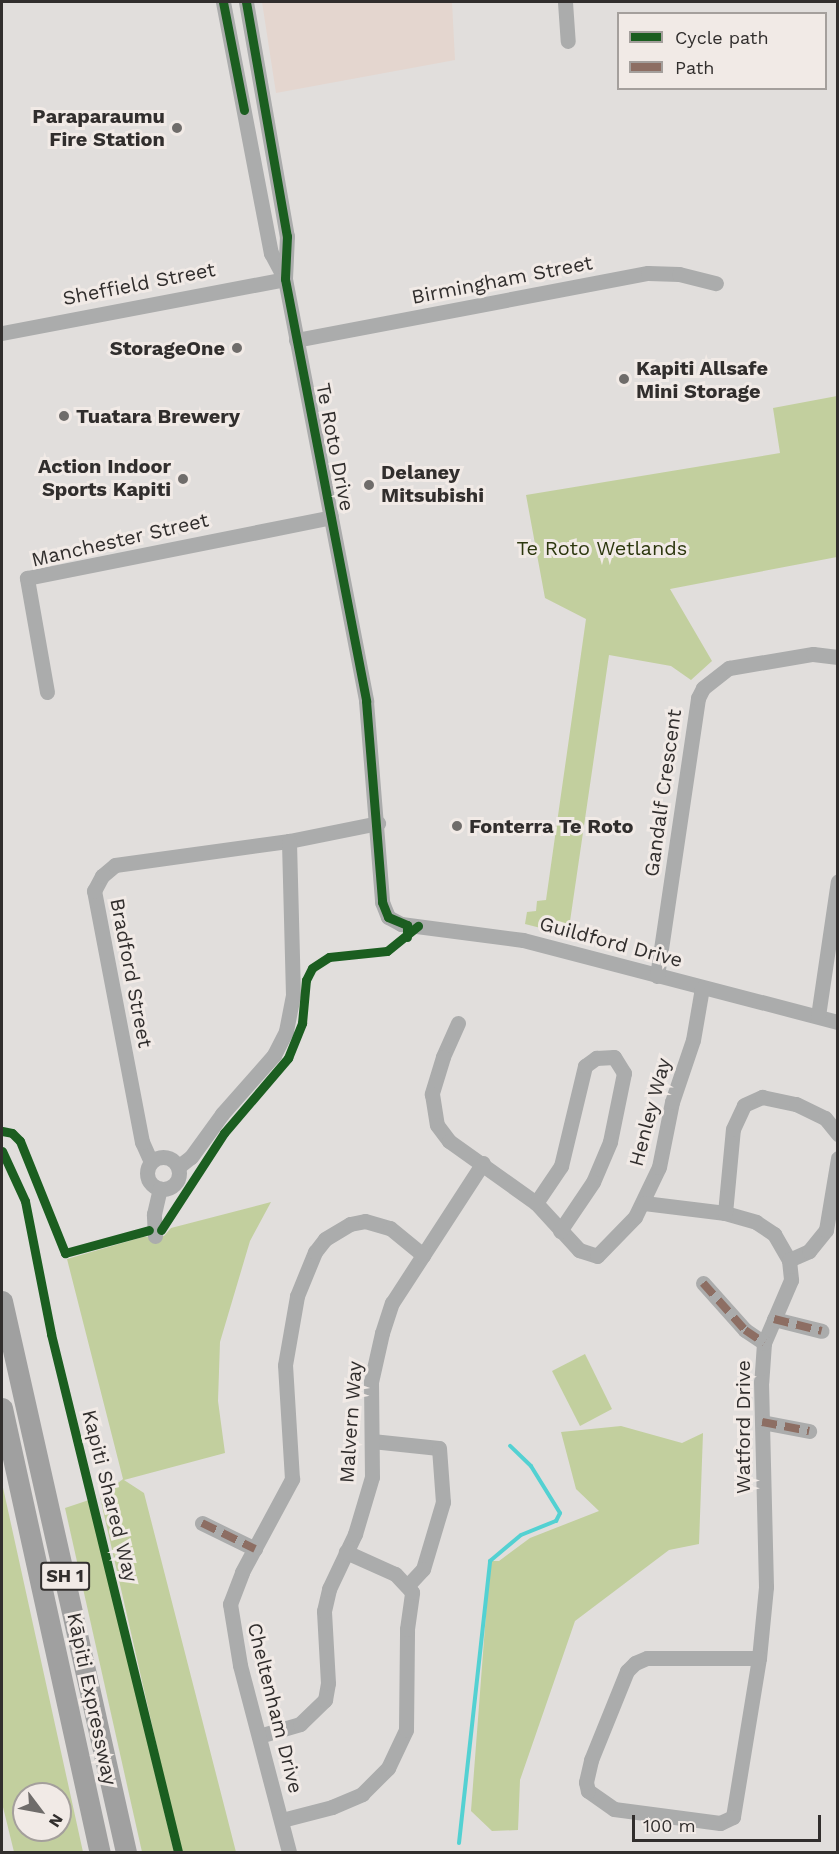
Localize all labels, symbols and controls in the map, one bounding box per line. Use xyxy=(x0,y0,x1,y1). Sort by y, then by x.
legend xyxy=(617,12,827,90)
text: Cycle path xyxy=(675,27,769,48)
text: Path xyxy=(675,57,715,78)
place label: Paraparaumu Fire Station xyxy=(32,104,165,151)
marker: Paraparaumu Fire Station xyxy=(170,121,184,135)
street label: Birmingham Street xyxy=(410,251,594,309)
street label: Sheffield Street xyxy=(61,257,217,311)
place label: StorageOne xyxy=(110,336,225,360)
marker: StorageOne xyxy=(230,341,244,355)
place label: Kapiti Allsafe Mini Storage xyxy=(636,356,769,403)
marker: Kapiti Allsafe Mini Storage xyxy=(617,372,631,386)
street label: Te Roto Drive xyxy=(311,381,359,513)
place label: Tuatara Brewery xyxy=(76,404,240,428)
marker: Tuatara Brewery xyxy=(57,409,71,423)
place label: Action Indoor Sports Kapiti xyxy=(38,455,171,502)
place label: Delaney Mitsubishi xyxy=(381,461,484,508)
marker: Action Indoor Sports Kapiti xyxy=(176,472,190,486)
marker: Delaney Mitsubishi xyxy=(362,478,376,492)
street label: Manchester Street xyxy=(29,508,211,572)
park label: Te Roto Wetlands xyxy=(516,536,688,560)
street label: Gandalf Crescent xyxy=(639,707,687,879)
place label: Fonterra Te Roto xyxy=(469,814,634,838)
marker: Fonterra Te Roto xyxy=(450,819,464,833)
street label: Bradford Street xyxy=(105,896,157,1050)
street label: Guildford Drive xyxy=(537,911,685,973)
street label: Henley Way xyxy=(624,1055,676,1169)
street label: Malvern Way xyxy=(335,1360,367,1484)
street label: Watford Drive xyxy=(731,1360,755,1494)
street label: Kapiti Shared Way xyxy=(77,1407,143,1585)
road number: SH 1 xyxy=(40,1561,90,1591)
street label: Kāpiti Expressway xyxy=(62,1610,122,1788)
street label: Cheltenham Drive xyxy=(242,1620,308,1796)
north arrow xyxy=(12,1782,72,1842)
scale bar xyxy=(635,1803,824,1841)
text: N xyxy=(45,1811,67,1831)
text: 100 m xyxy=(643,1815,696,1836)

